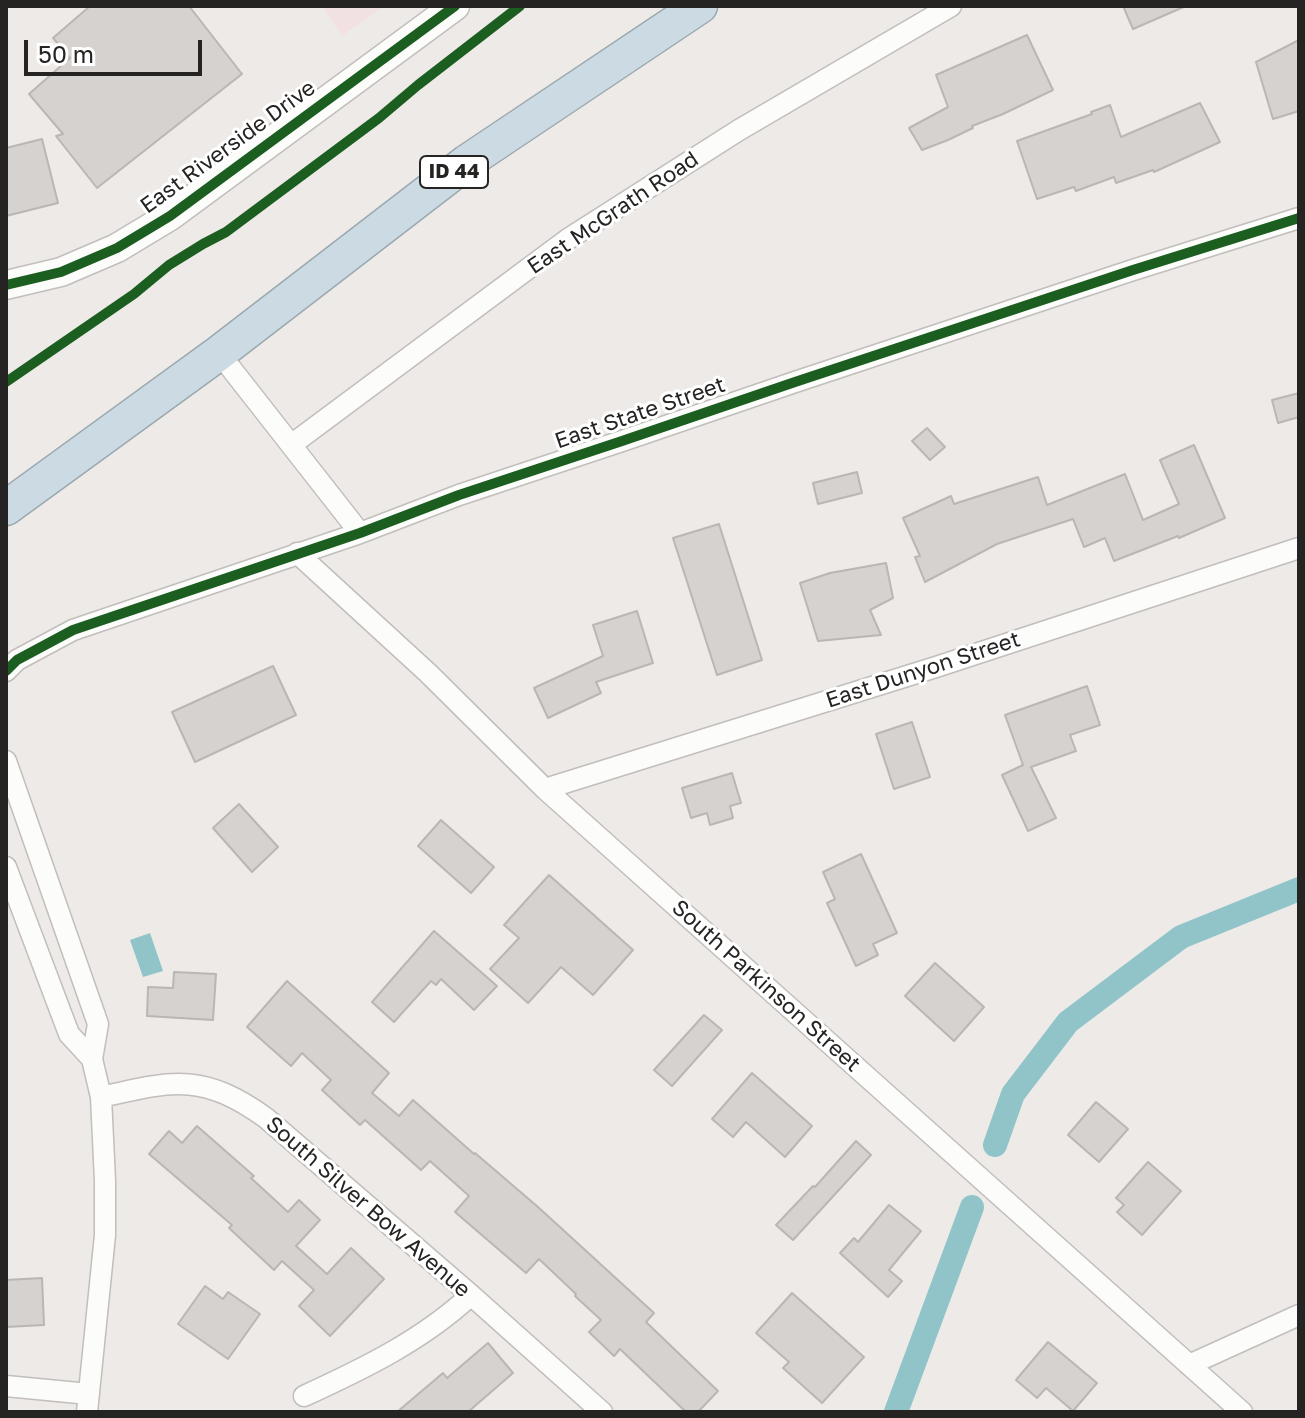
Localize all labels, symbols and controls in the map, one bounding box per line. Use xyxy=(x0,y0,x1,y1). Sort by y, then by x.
scale bar xyxy=(28,24,206,74)
text: 50 m xyxy=(38,39,94,68)
street label: East Riverside Drive xyxy=(135,75,321,219)
street label: East McGrath Road xyxy=(523,146,703,280)
road number: ID 44 xyxy=(420,156,488,188)
street label: East State Street xyxy=(551,371,729,455)
street label: East Dunyon Street xyxy=(823,626,1023,714)
street label: South Parkinson Street xyxy=(666,894,866,1078)
street label: South Silver Bow Avenue xyxy=(260,1111,476,1303)

